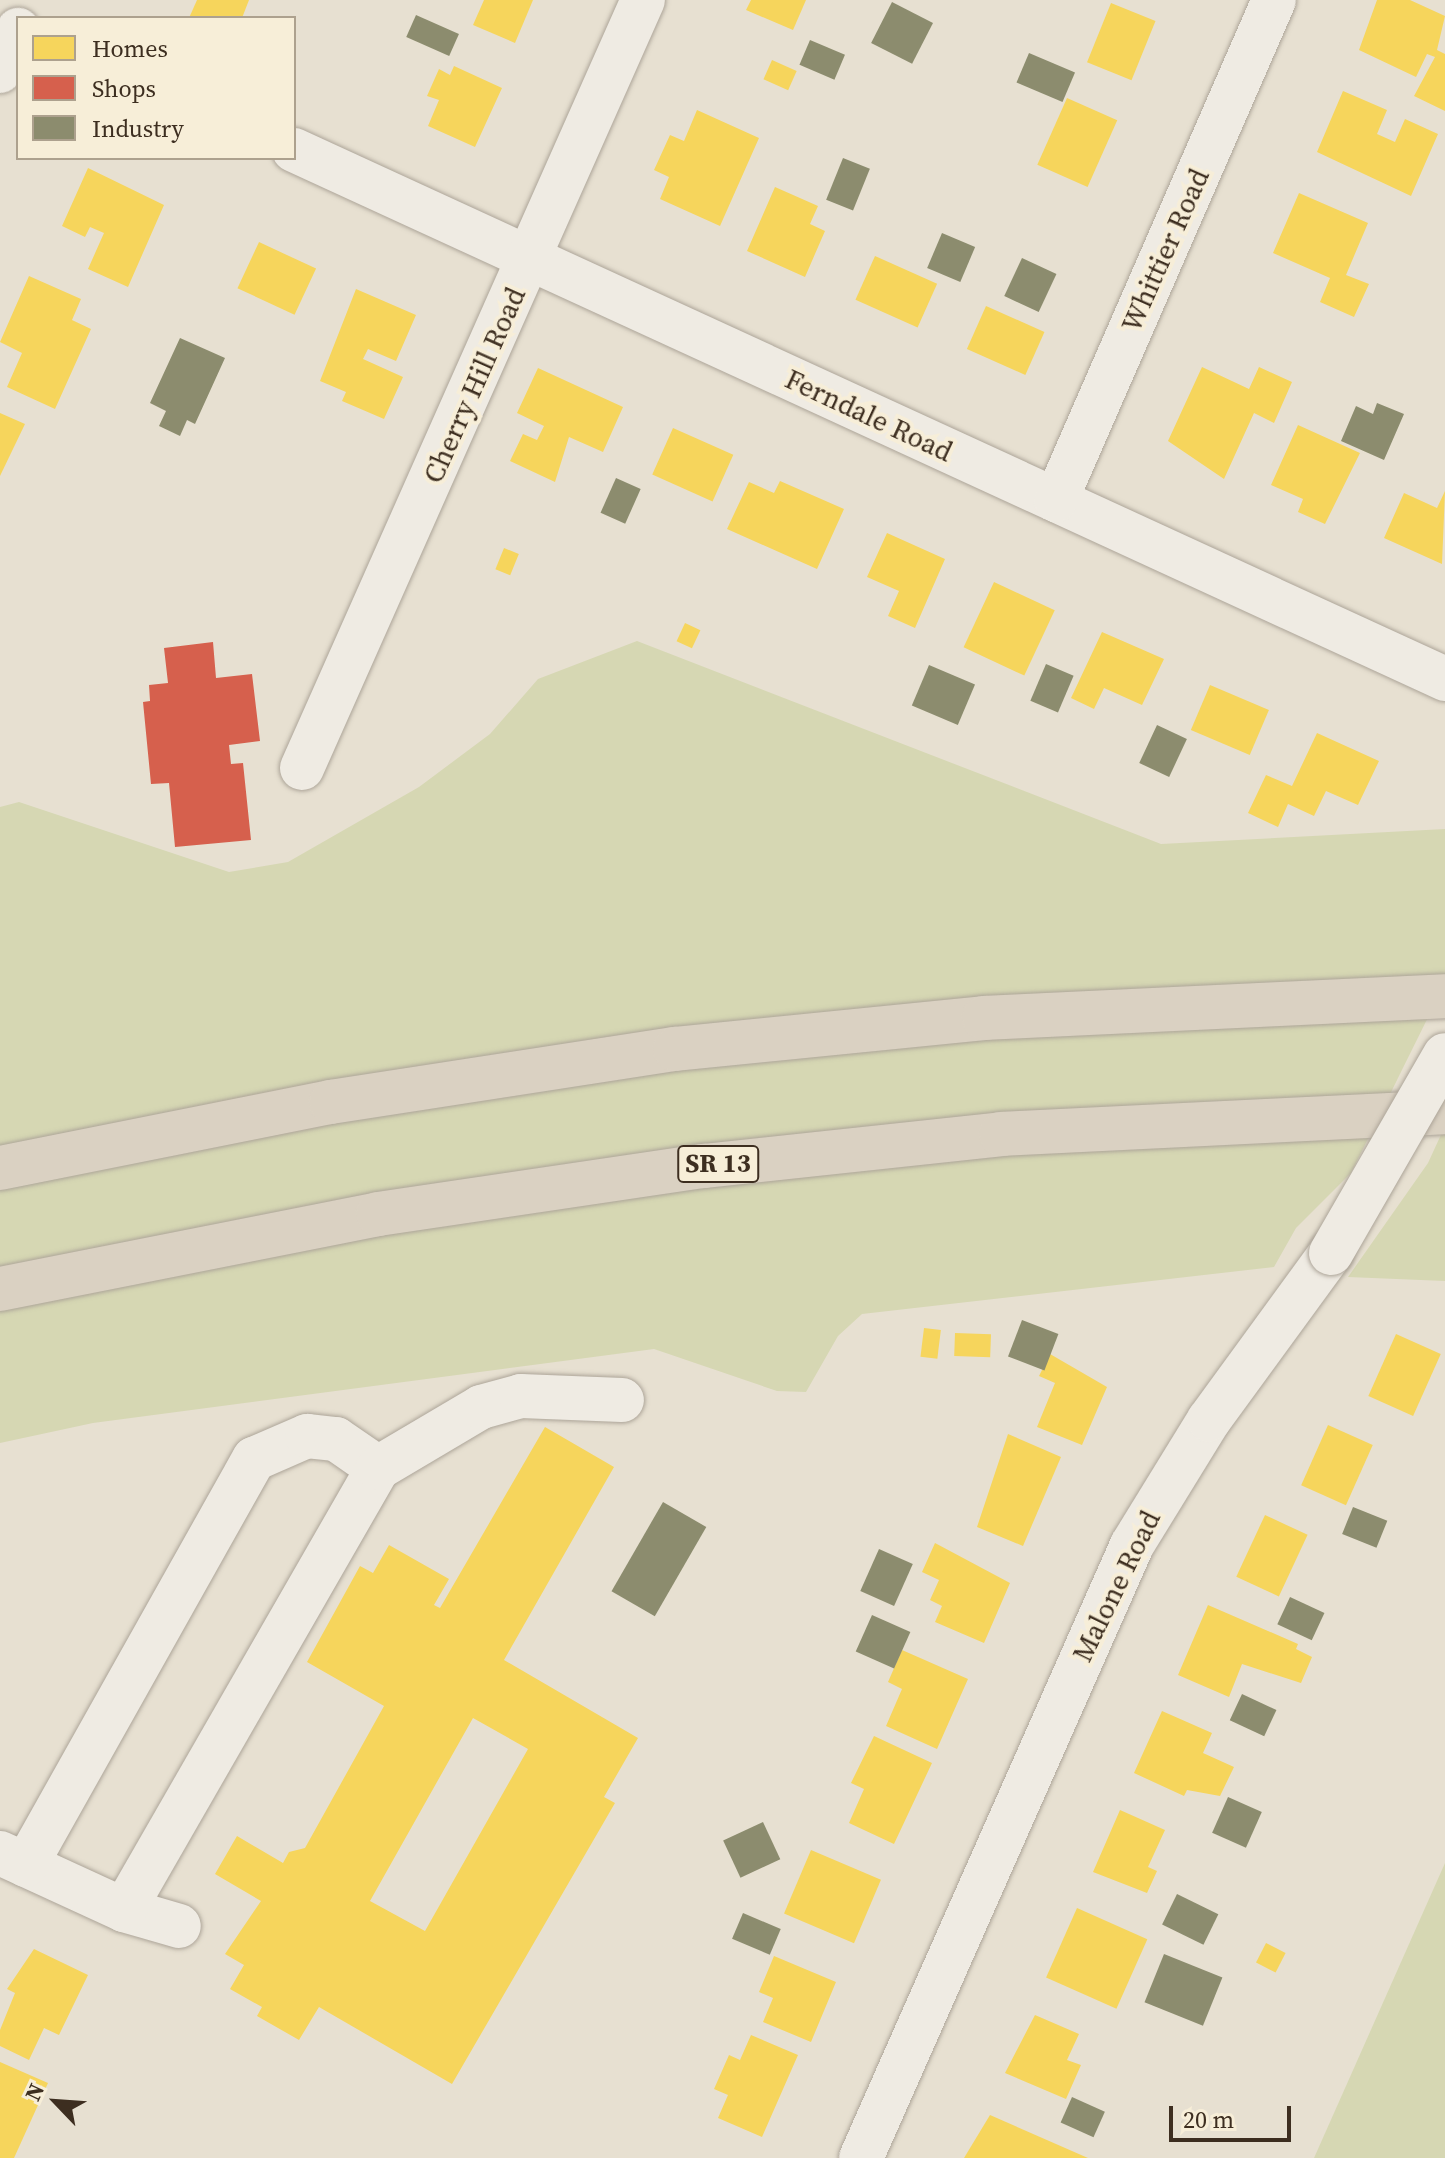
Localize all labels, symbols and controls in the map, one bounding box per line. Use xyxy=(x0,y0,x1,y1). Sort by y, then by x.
legend xyxy=(16,16,296,160)
text: Homes xyxy=(92,32,168,65)
text: Shops xyxy=(92,72,156,105)
text: Industry xyxy=(92,112,184,145)
street label: Whittier Road xyxy=(1114,163,1216,337)
street label: Cherry Hill Road xyxy=(416,282,532,488)
street label: Ferndale Road xyxy=(780,362,958,468)
road number: SR 13 xyxy=(676,1142,760,1186)
street label: Malone Road xyxy=(1065,1505,1167,1667)
north arrow xyxy=(16,2062,96,2142)
text: N xyxy=(17,2078,51,2105)
scale bar xyxy=(1173,2090,1295,2140)
text: 20 m xyxy=(1183,2103,1234,2136)

